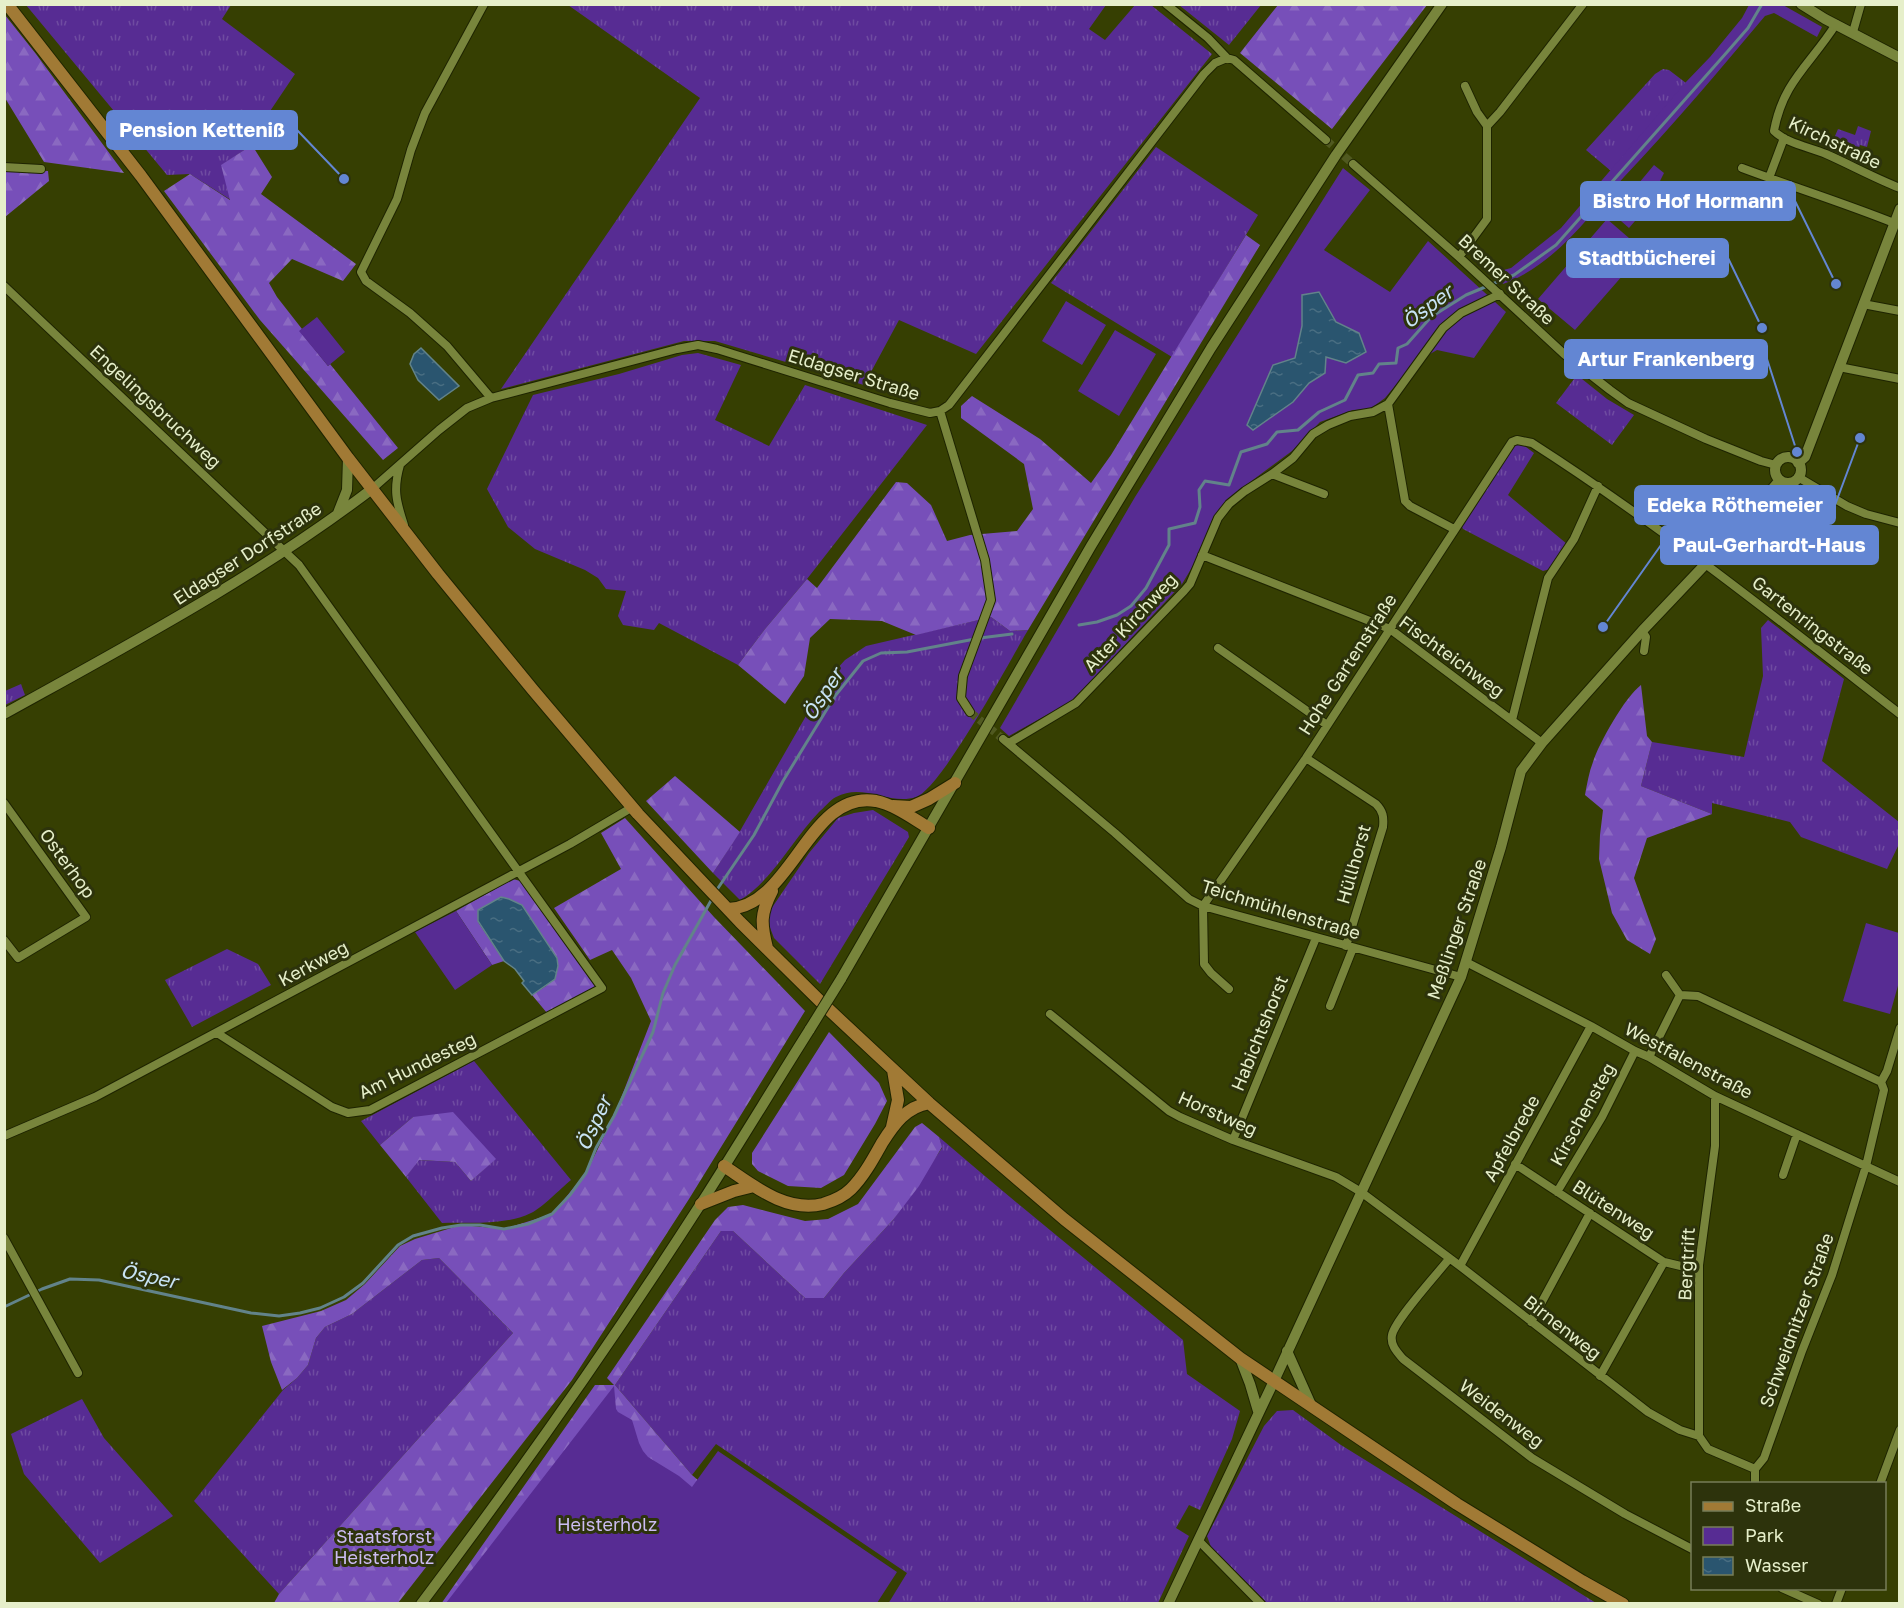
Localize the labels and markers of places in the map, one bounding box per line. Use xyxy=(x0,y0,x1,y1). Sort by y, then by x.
callout: Pension Ketteniß xyxy=(107,111,297,149)
callout: Bistro Hof Hormann xyxy=(1581,182,1795,220)
callout: Stadtbücherei xyxy=(1567,239,1728,277)
callout: Artur Frankenberg xyxy=(1565,340,1767,378)
callout: Edeka Röthemeier xyxy=(1635,486,1835,524)
callout: Paul-Gerhardt-Haus xyxy=(1661,526,1878,564)

